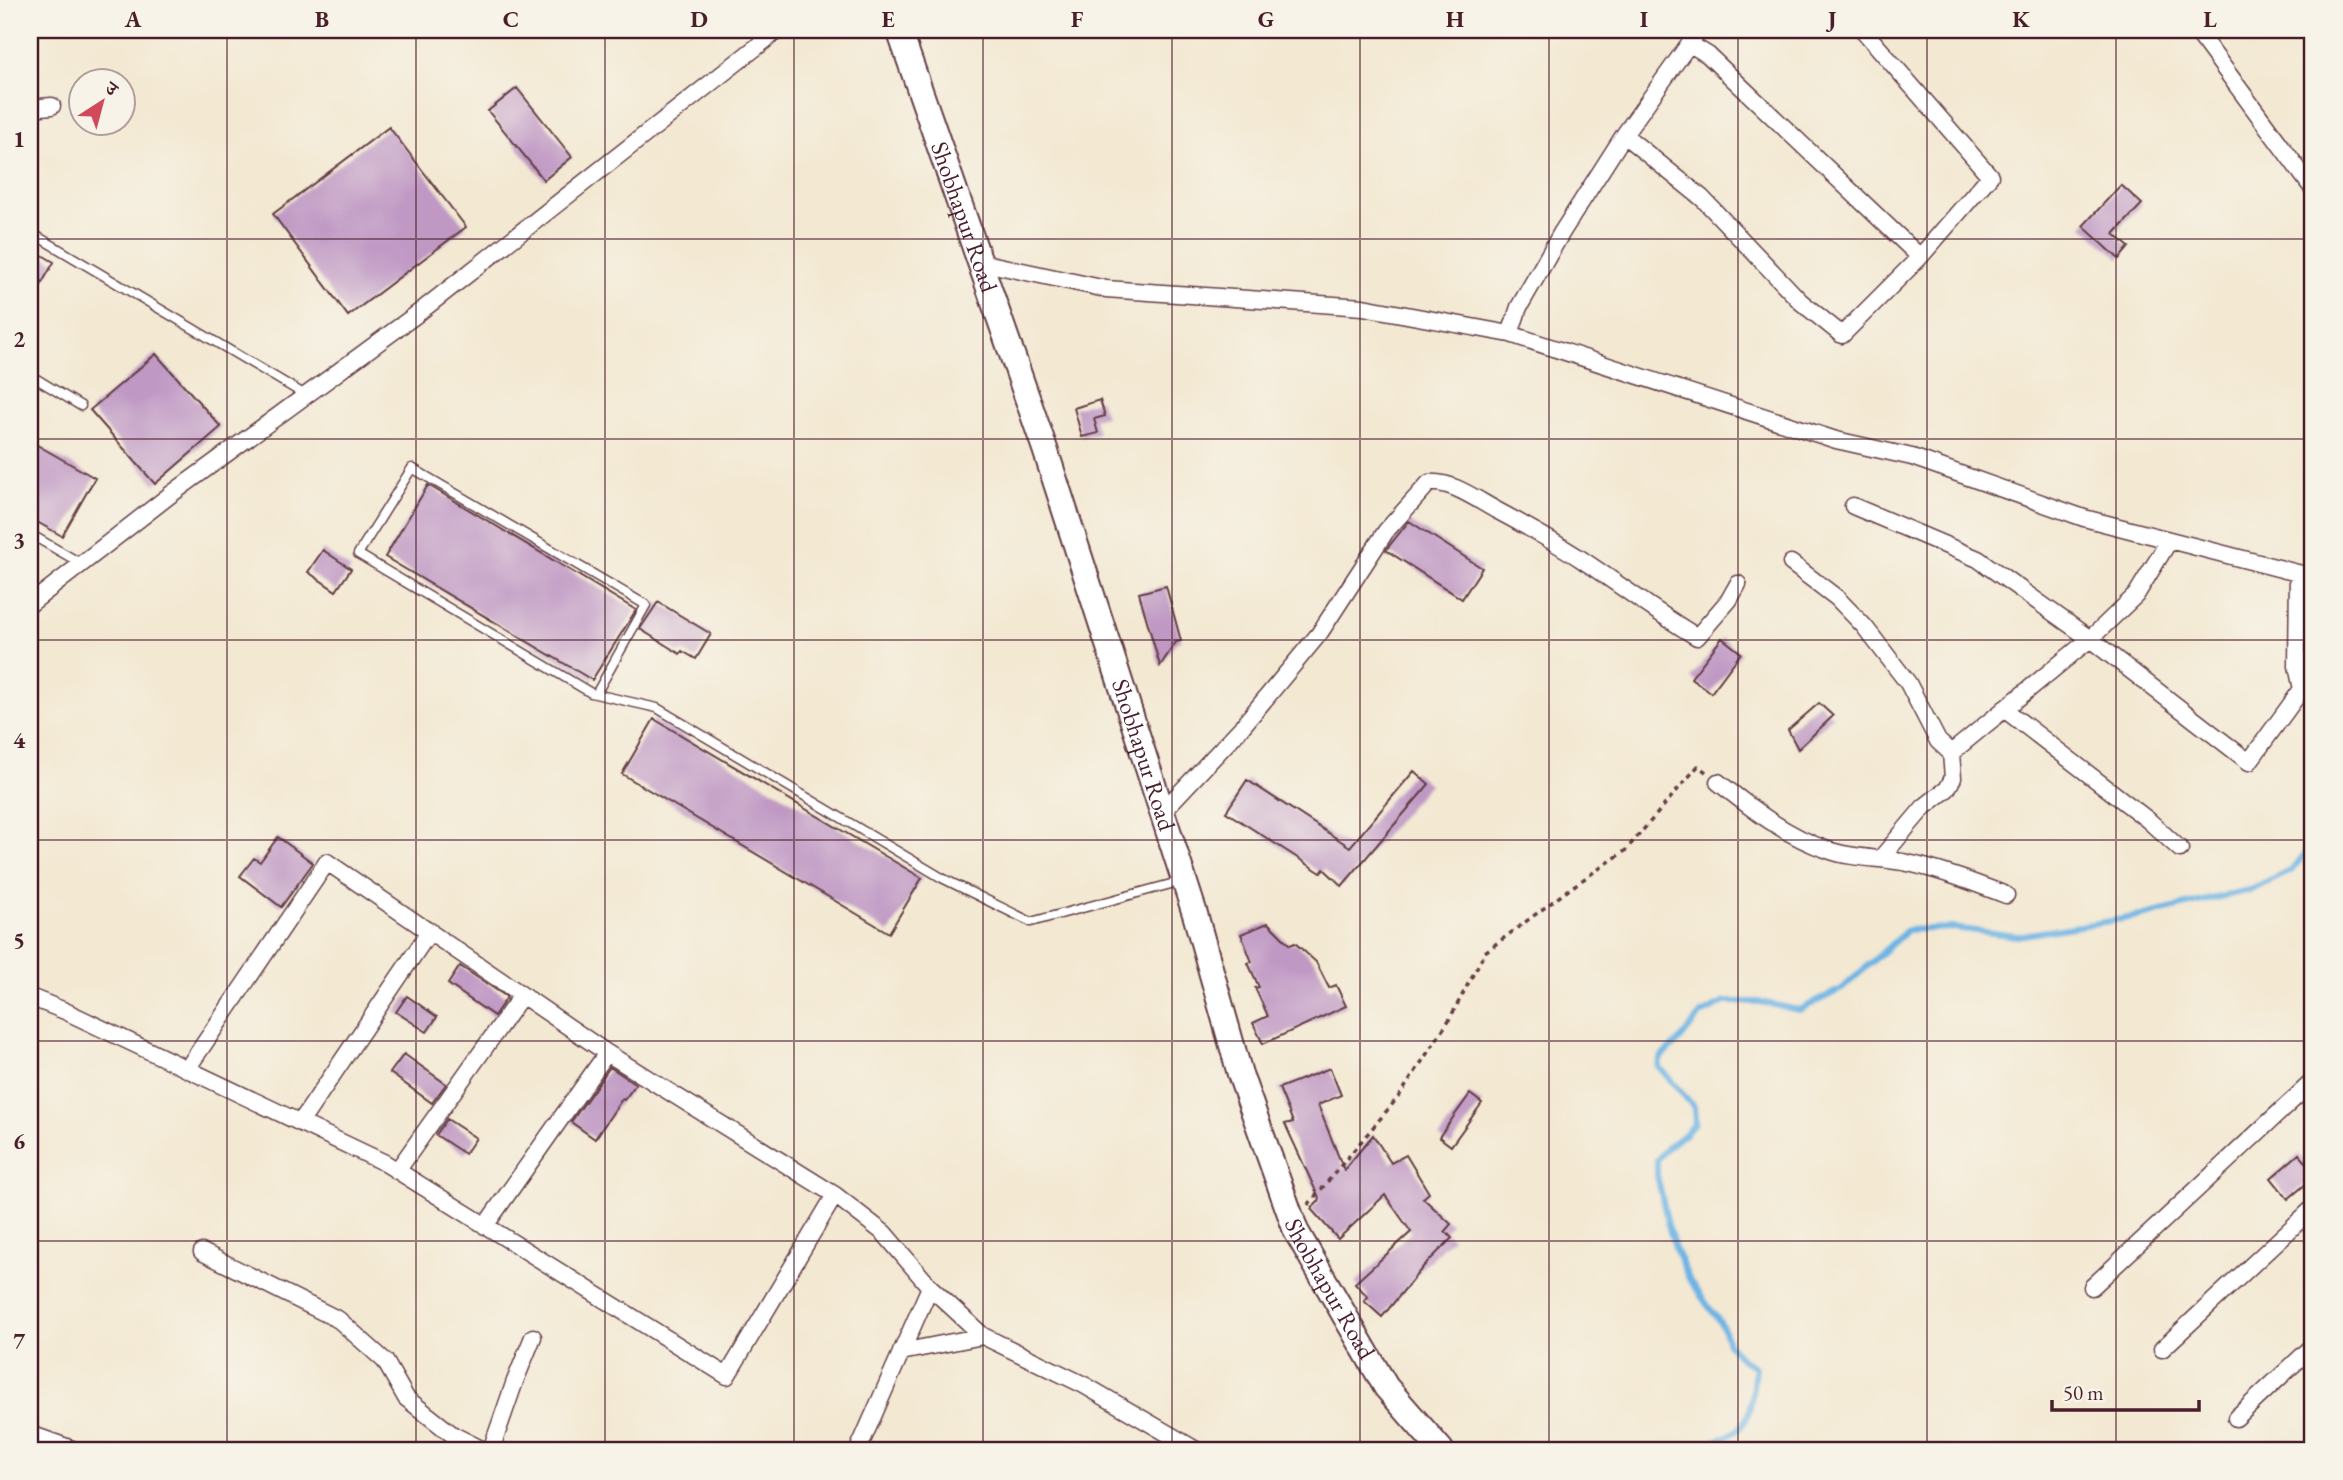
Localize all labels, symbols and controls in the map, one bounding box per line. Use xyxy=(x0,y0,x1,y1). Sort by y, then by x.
text: A xyxy=(124,4,142,34)
text: B xyxy=(315,4,329,34)
text: C xyxy=(503,4,519,34)
text: D xyxy=(690,4,708,34)
text: E xyxy=(881,4,895,34)
text: F xyxy=(1071,4,1084,34)
text: G xyxy=(1258,4,1274,34)
text: H xyxy=(1446,4,1464,34)
text: I xyxy=(1640,4,1648,34)
text: J xyxy=(1826,4,1837,34)
text: K xyxy=(2012,4,2030,34)
text: L xyxy=(2203,4,2217,34)
north arrow xyxy=(66,66,136,136)
text: उ xyxy=(99,75,124,102)
text: 1 xyxy=(13,124,25,154)
street label: Shobhapur Road xyxy=(924,137,1005,297)
text: 2 xyxy=(13,324,25,354)
text: 3 xyxy=(13,525,25,555)
street label: Shobhapur Road xyxy=(1105,675,1183,835)
text: 4 xyxy=(13,725,26,755)
text: 5 xyxy=(13,925,25,955)
text: 6 xyxy=(13,1126,25,1156)
street label: Shobhapur Road xyxy=(1278,1214,1383,1365)
text: 7 xyxy=(13,1326,26,1356)
scale bar xyxy=(2052,1368,2200,1412)
text: 50 m xyxy=(2063,1379,2104,1406)

